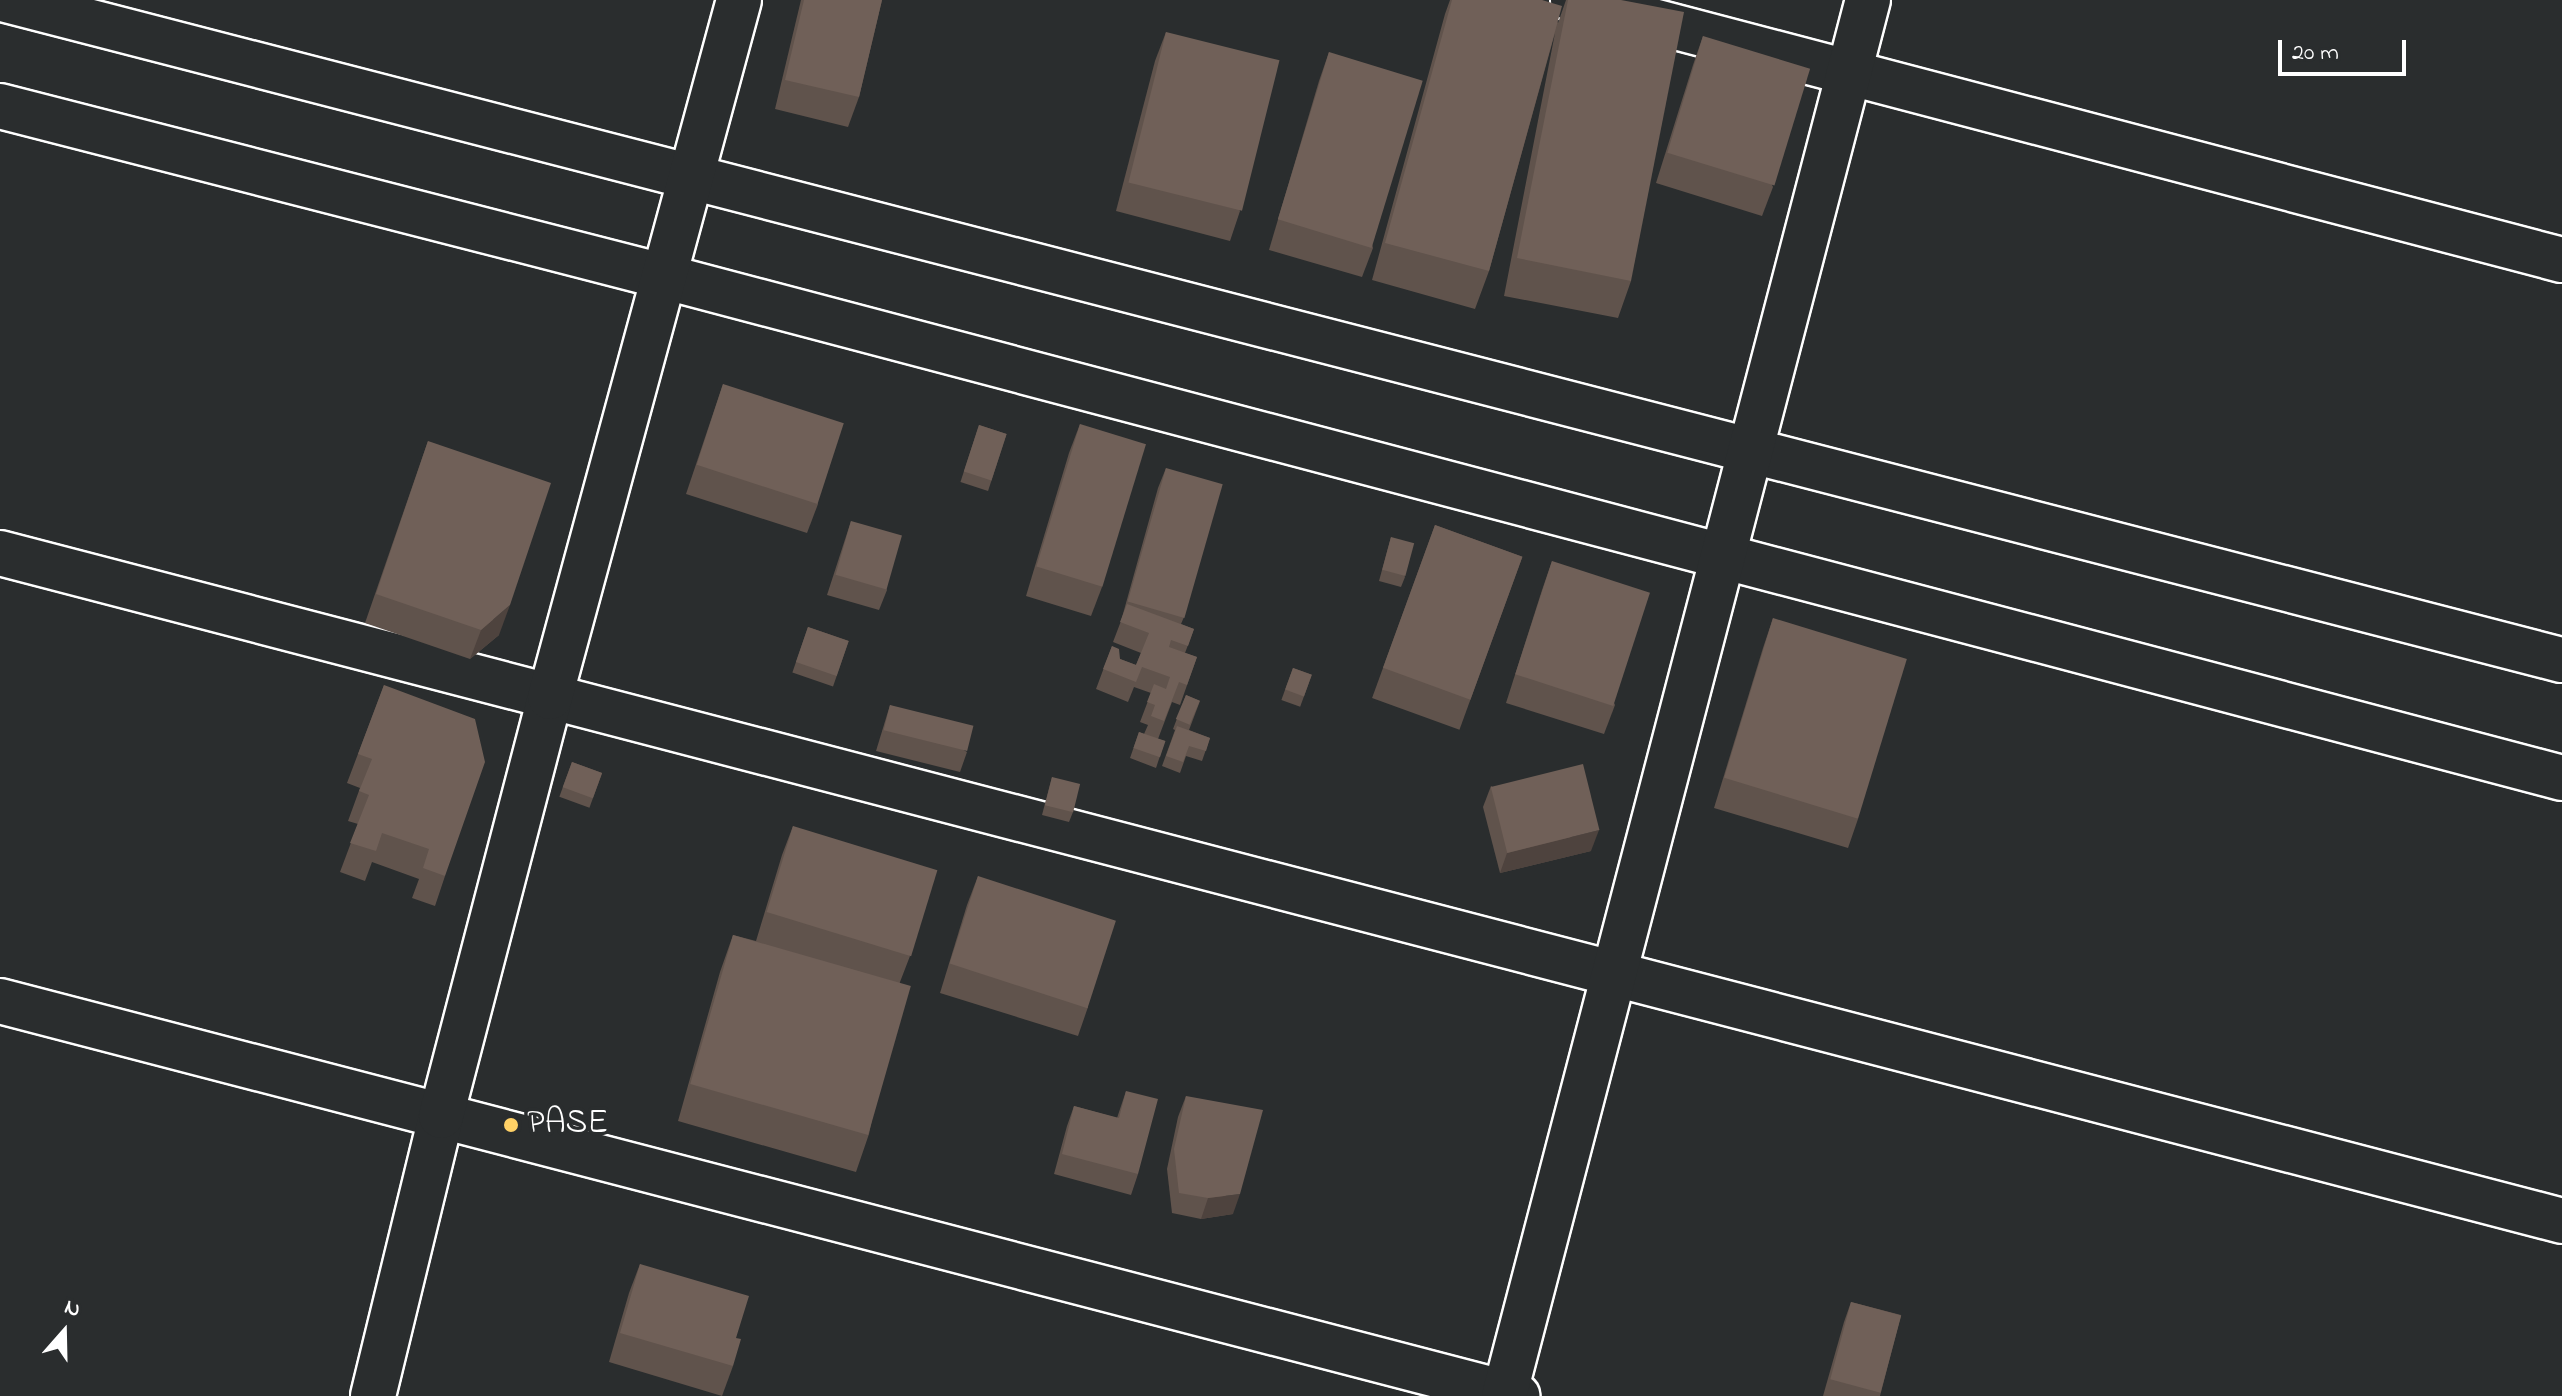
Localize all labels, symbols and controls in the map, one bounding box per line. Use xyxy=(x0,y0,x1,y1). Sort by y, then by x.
scale bar xyxy=(2282,24,2410,74)
text: 20 m xyxy=(2292,36,2339,71)
place label: PASE xyxy=(527,1105,608,1145)
marker: PASE xyxy=(502,1116,520,1134)
north arrow xyxy=(24,1292,104,1372)
text: N xyxy=(60,1292,85,1327)

